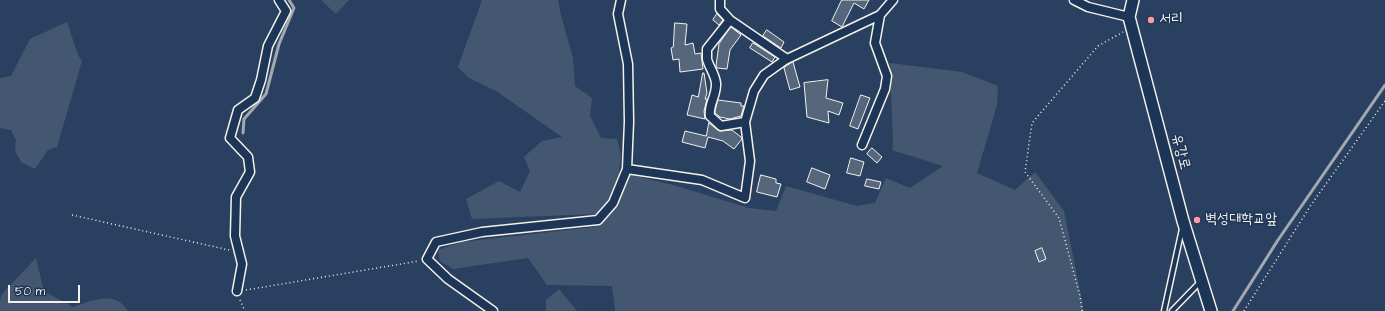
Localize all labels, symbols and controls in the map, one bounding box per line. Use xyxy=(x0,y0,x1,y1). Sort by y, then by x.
place label: 서리 xyxy=(1159,11,1183,29)
marker: 서리 xyxy=(1146,15,1156,25)
street label: 유강로 xyxy=(1167,132,1193,172)
place label: 벽성대학교앞 xyxy=(1205,211,1277,229)
marker: 벽성대학교앞 xyxy=(1192,215,1202,225)
scale bar xyxy=(10,277,82,303)
text: 50 m xyxy=(15,283,45,300)

